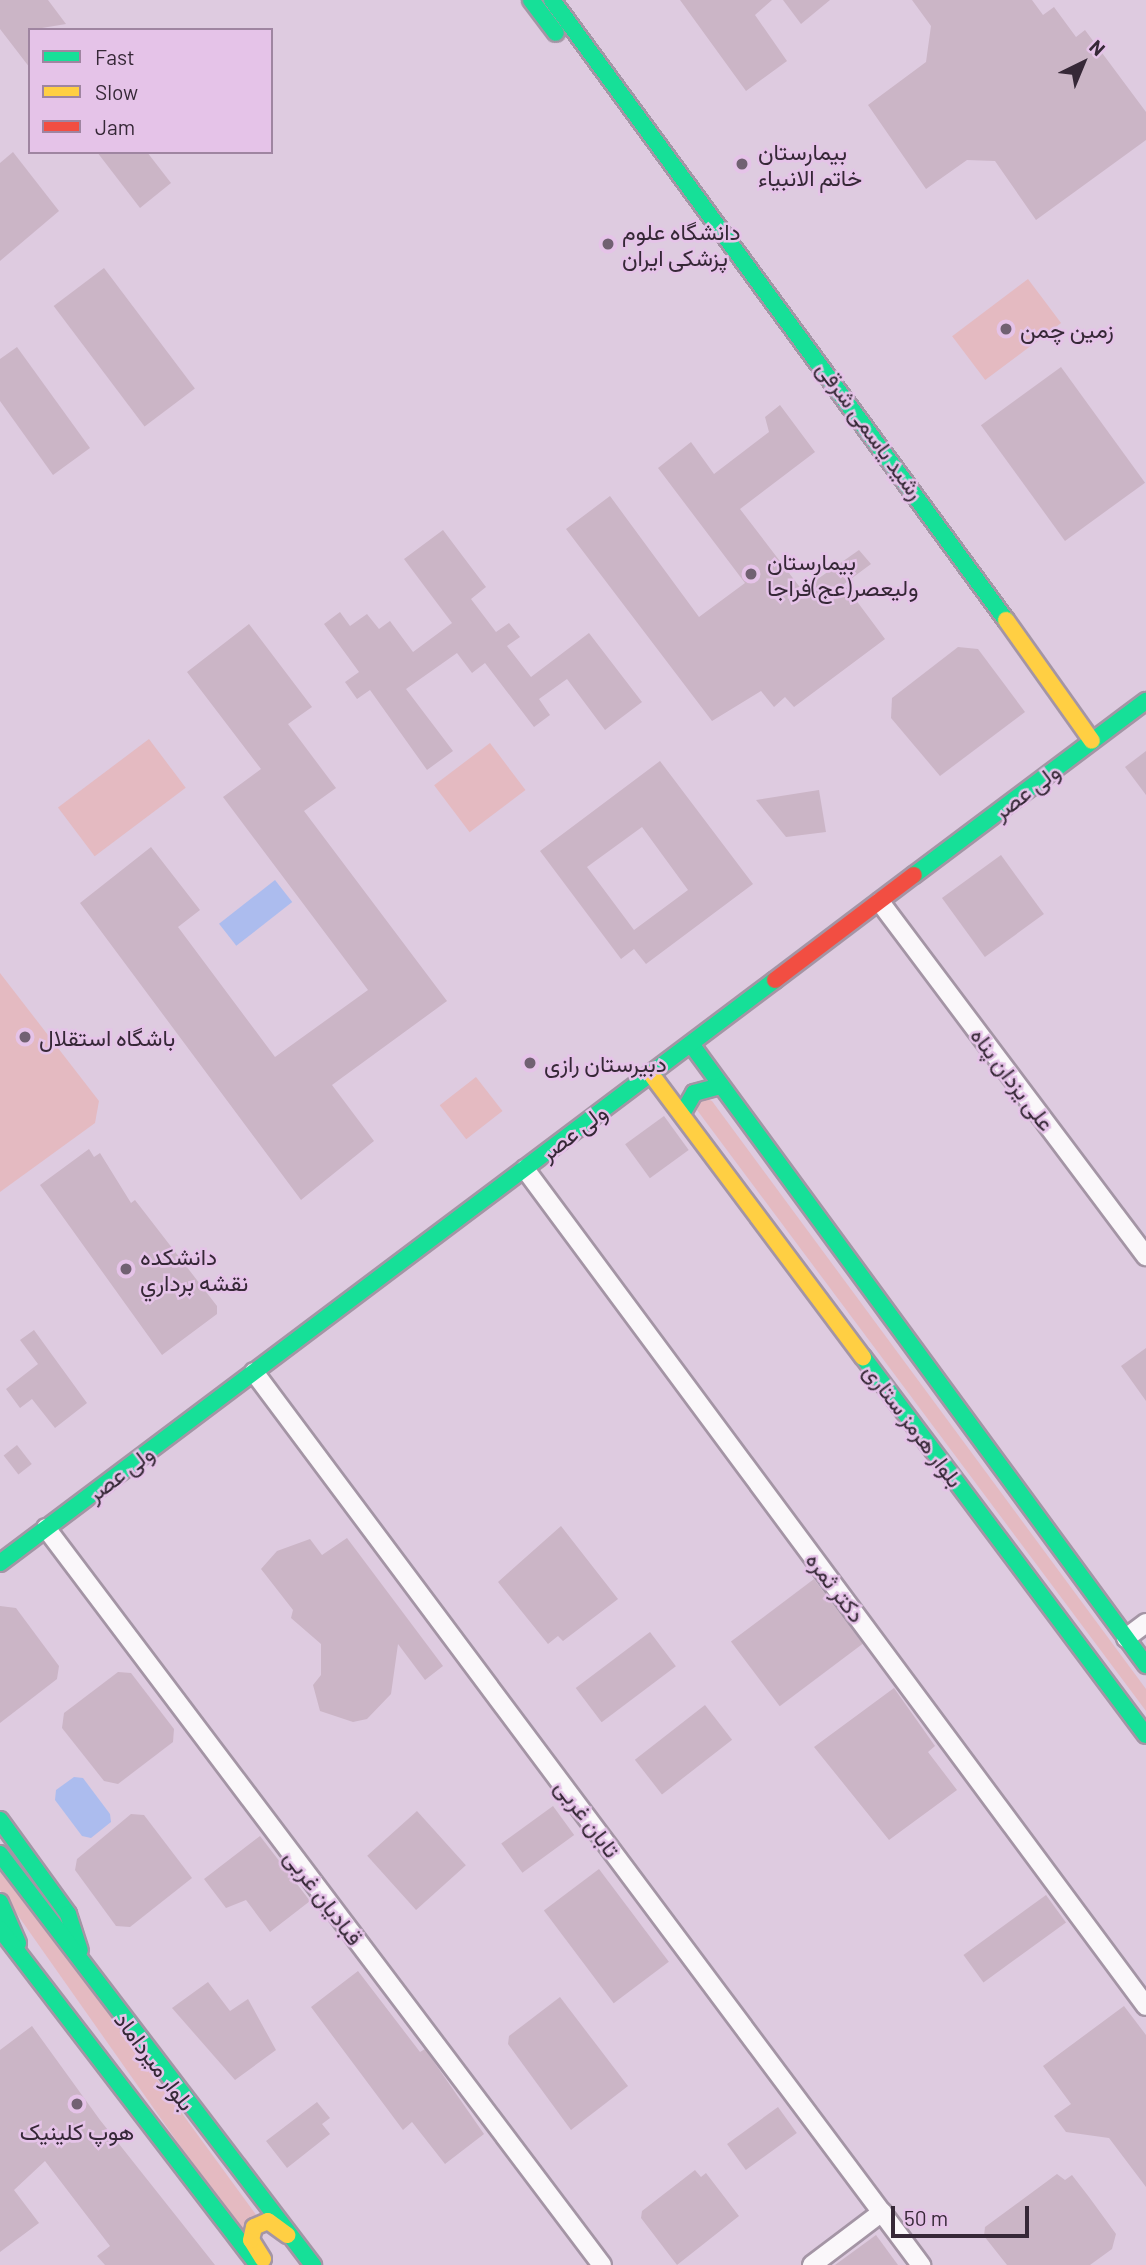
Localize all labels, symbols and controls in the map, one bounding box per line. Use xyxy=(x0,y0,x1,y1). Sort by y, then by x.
legend xyxy=(28,28,273,154)
north arrow xyxy=(1048,28,1118,98)
text: N xyxy=(1085,35,1110,60)
text: Fast xyxy=(95,44,135,69)
text: Slow xyxy=(95,79,138,104)
text: Jam xyxy=(95,114,135,139)
place label: بیمارستان خاتم الانبیاء xyxy=(758,137,862,191)
marker: بیمارستان خاتم الانبیاء xyxy=(732,154,752,174)
place label: دانشگاه علوم پزشکی ایران xyxy=(622,217,741,271)
marker: دانشگاه علوم پزشکی ایران xyxy=(600,236,616,252)
place label: زمین چمن xyxy=(1020,315,1114,343)
marker: زمین چمن xyxy=(998,321,1014,337)
street label: رشید یاسمی شرقی xyxy=(811,355,931,505)
place label: بیمارستان ولیعصر(عج)فراجا xyxy=(767,547,918,601)
marker: بیمارستان ولیعصر(عج)فراجا xyxy=(741,564,761,584)
street label: ولی عصر xyxy=(987,757,1065,825)
street label: علی یزدان پناه xyxy=(965,1022,1061,1136)
place label: باشگاه استقلال xyxy=(39,1023,175,1051)
marker: باشگاه استقلال xyxy=(17,1029,33,1045)
place label: دبیرستان رازی xyxy=(544,1049,667,1077)
marker: دبیرستان رازی xyxy=(522,1055,538,1071)
street label: ولی عصر xyxy=(534,1098,612,1166)
place label: دانشكده نقشه برداري xyxy=(140,1242,248,1296)
marker: دانشكده نقشه برداري xyxy=(118,1261,134,1277)
street label: بلوار هرمز ستاری xyxy=(858,1358,970,1492)
street label: ولی عصر xyxy=(81,1439,159,1507)
street label: دکتر ثمره xyxy=(801,1546,871,1628)
street label: تابان غربی xyxy=(550,1773,626,1863)
street label: قبادیان غربی xyxy=(279,1844,369,1950)
street label: بلوار میرداماد xyxy=(109,2006,201,2116)
marker: هوپ کلینیک xyxy=(67,2094,87,2114)
place label: هوپ کلینیک xyxy=(20,2117,134,2145)
scale bar xyxy=(894,2192,1032,2236)
text: 50 m xyxy=(904,2205,948,2230)

